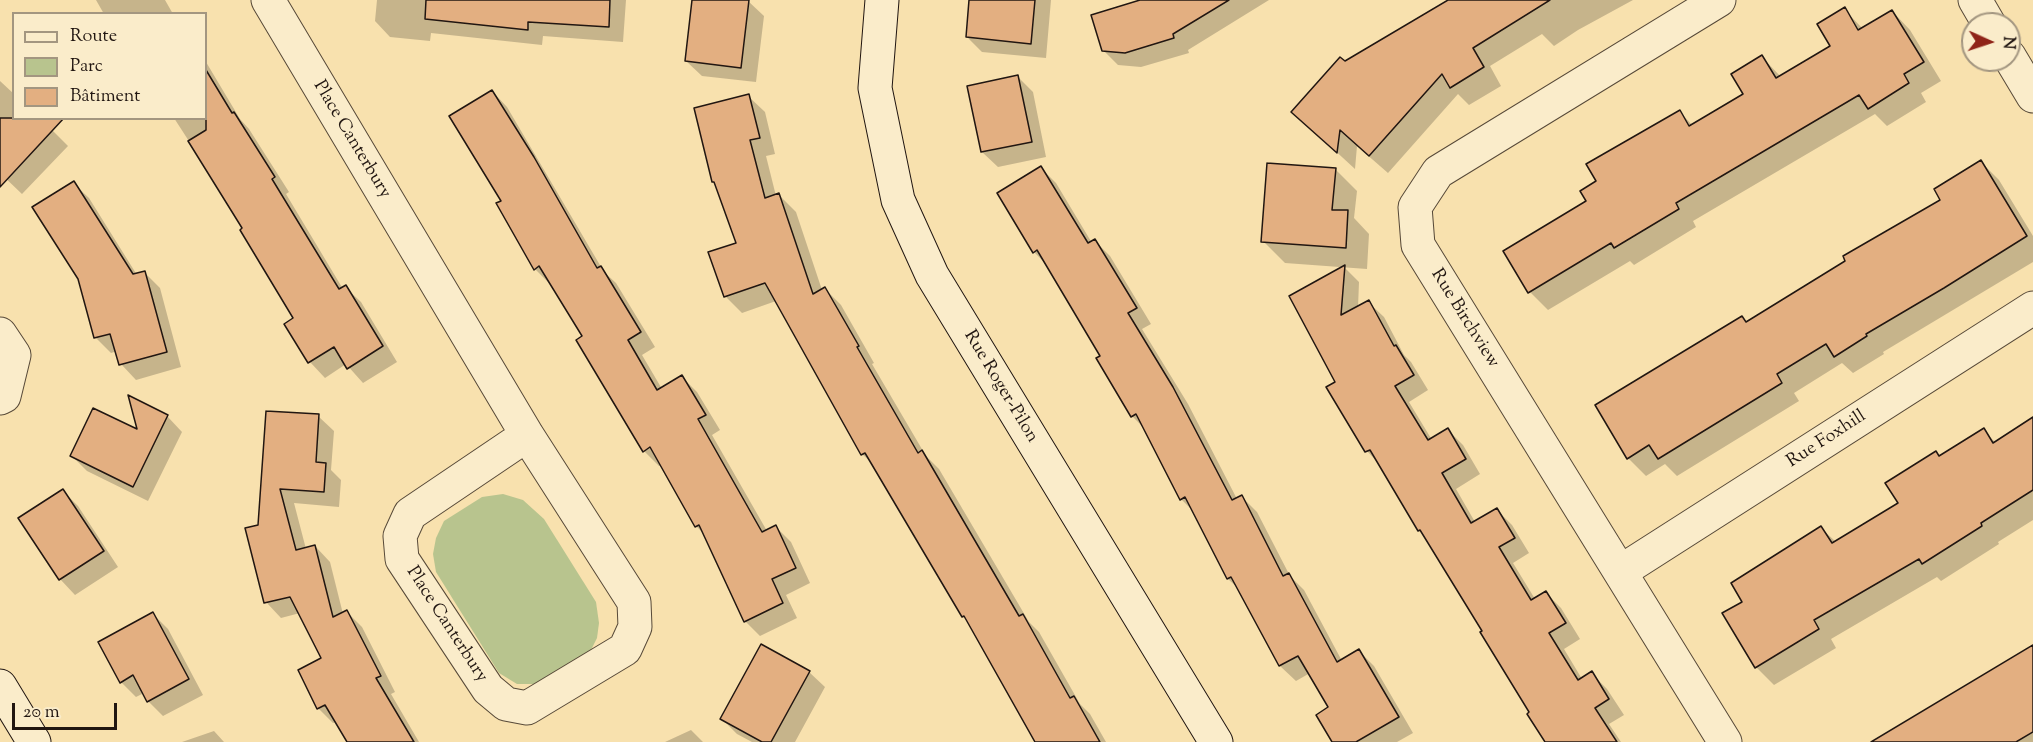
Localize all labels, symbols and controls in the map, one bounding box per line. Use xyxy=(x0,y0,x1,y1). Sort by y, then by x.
legend xyxy=(12,12,207,120)
north arrow xyxy=(1961,12,2021,72)
text: Route xyxy=(70,24,117,50)
text: N xyxy=(1996,36,2019,50)
text: Parc xyxy=(70,54,103,80)
street label: Place Canterbury xyxy=(307,77,395,203)
text: Bâtiment xyxy=(70,84,140,110)
street label: Rue Birchview xyxy=(1425,266,1503,372)
street label: Rue Roger-Pilon xyxy=(958,327,1042,447)
street label: Rue Foxhill xyxy=(1783,406,1871,474)
street label: Place Canterbury xyxy=(401,563,491,687)
scale bar xyxy=(15,691,120,729)
text: 20 m xyxy=(23,700,60,726)

